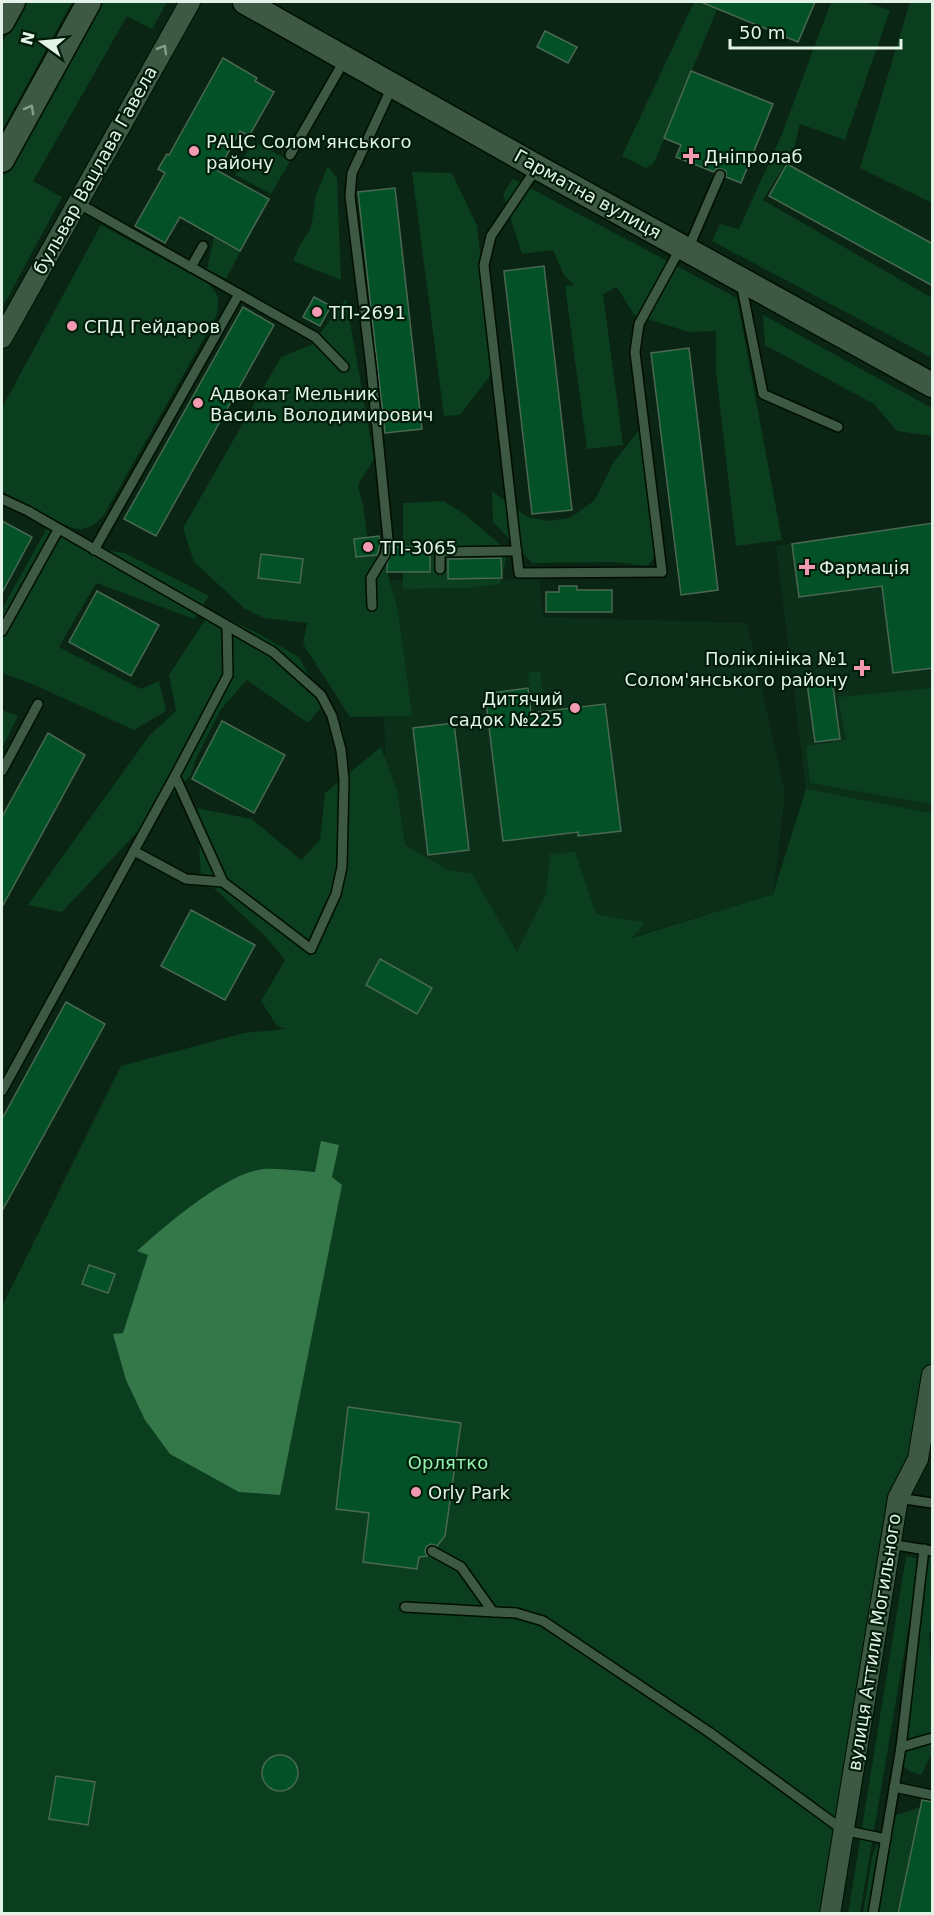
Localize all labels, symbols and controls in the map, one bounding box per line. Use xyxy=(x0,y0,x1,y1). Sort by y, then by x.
north arrow xyxy=(12,12,72,72)
scale bar xyxy=(730,12,901,50)
text: 50 m xyxy=(739,22,785,43)
text: N xyxy=(17,29,39,47)
one-way arrow xyxy=(156,45,168,55)
street label: бульвар Вацлава Гавела xyxy=(29,62,161,278)
one-way arrow xyxy=(23,105,34,115)
place label: РАЦС Солом'янського району xyxy=(206,131,412,173)
marker: РАЦС Солом'янського району xyxy=(187,144,201,158)
street label: Гарматна вулиця xyxy=(511,145,665,243)
place label: Дніпролаб xyxy=(704,146,803,167)
marker: Дніпролаб xyxy=(682,147,700,165)
place label: ТП-2691 xyxy=(328,302,406,323)
marker: ТП-2691 xyxy=(310,305,324,319)
place label: СПД Гейдаров xyxy=(84,316,220,337)
marker: СПД Гейдаров xyxy=(65,319,79,333)
place label: Адвокат Мельник Василь Володимирович xyxy=(210,383,434,425)
marker: Адвокат Мельник Василь Володимирович xyxy=(191,396,205,410)
place label: ТП-3065 xyxy=(379,537,457,558)
marker: ТП-3065 xyxy=(361,540,375,554)
place label: Фармація xyxy=(819,557,910,578)
marker: Фармація xyxy=(800,560,814,574)
place label: Поліклініка №1 Солом'янського району xyxy=(625,648,848,690)
marker: Поліклініка №1 Солом'янського району xyxy=(853,659,871,677)
place label: Дитячий садок №225 xyxy=(449,688,563,730)
marker: Дитячий садок №225 xyxy=(568,701,582,715)
park label: Орлятко xyxy=(408,1452,488,1473)
place label: Orly Park xyxy=(428,1482,510,1503)
marker: Orly Park xyxy=(409,1485,423,1499)
street label: вулиця Аттили Могильного xyxy=(843,1512,905,1772)

